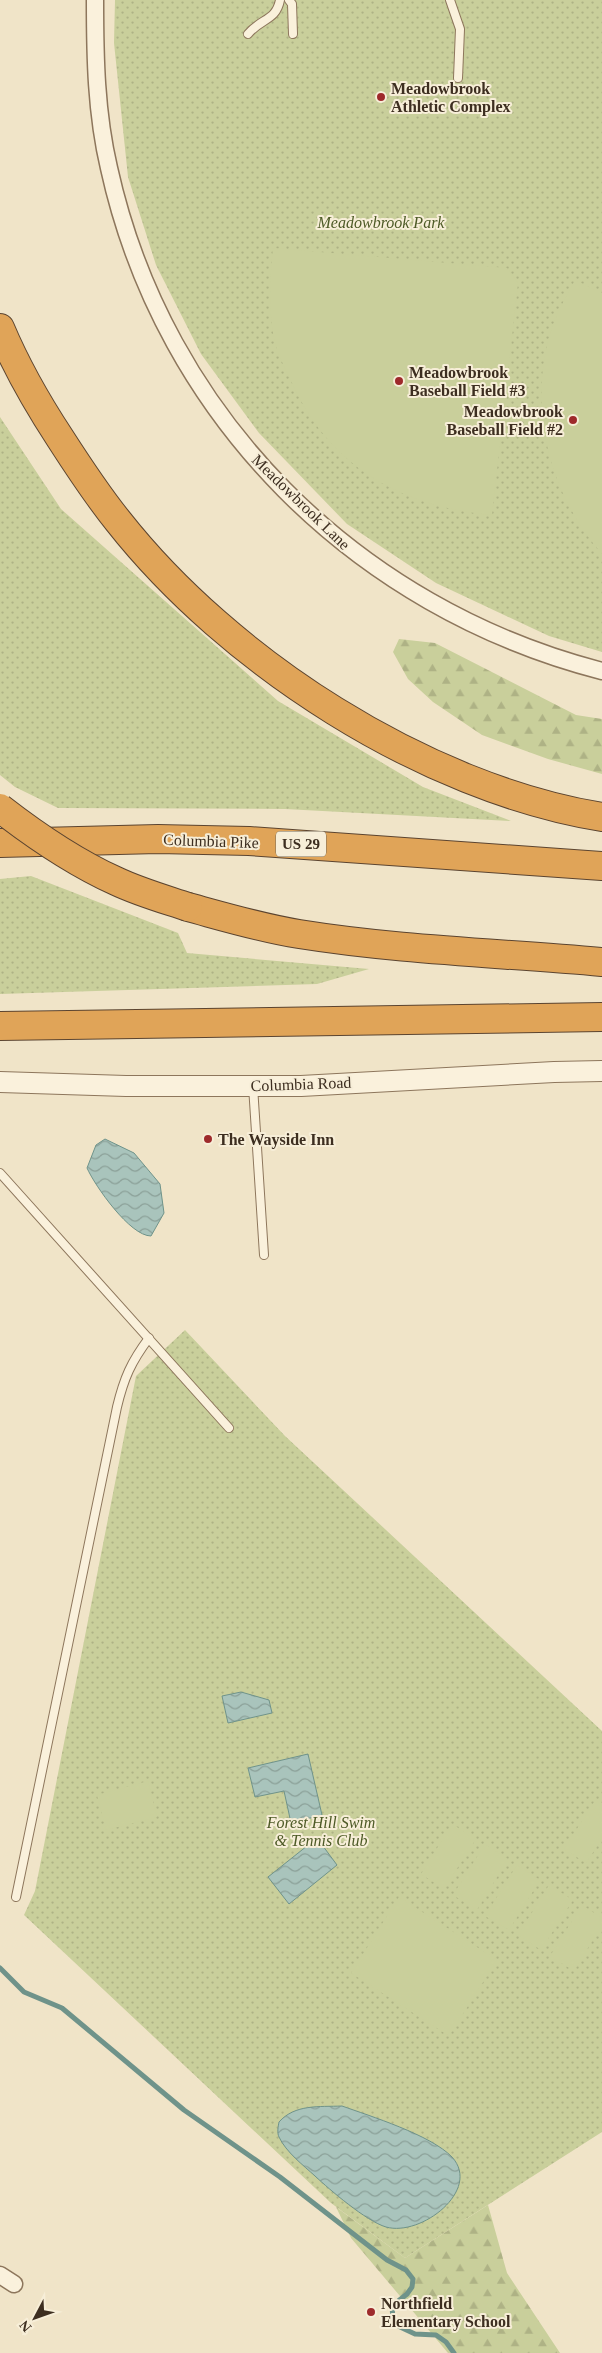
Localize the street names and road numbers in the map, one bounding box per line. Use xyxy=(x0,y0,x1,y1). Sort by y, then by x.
street label: Meadowbrook Lane xyxy=(249,451,353,553)
street label: Columbia Pike xyxy=(163,831,259,851)
road number: US 29 xyxy=(276,832,326,856)
street label: Columbia Road xyxy=(250,1074,352,1094)

